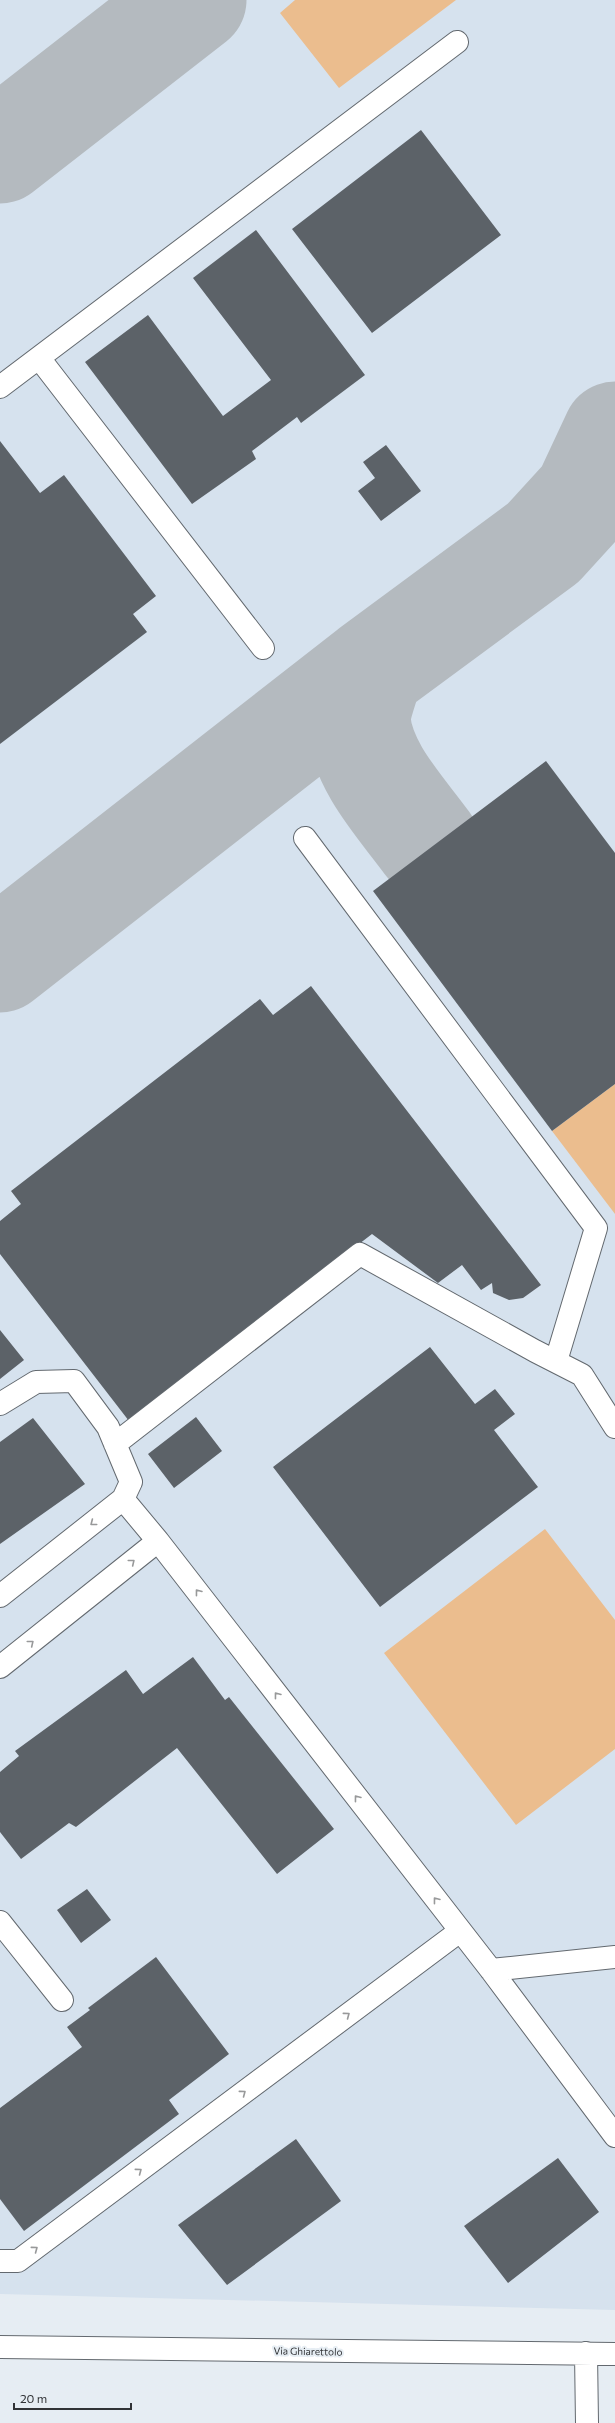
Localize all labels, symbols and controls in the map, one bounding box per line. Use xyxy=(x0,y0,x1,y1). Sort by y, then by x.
one-way arrow xyxy=(90,1519,97,1526)
one-way arrow xyxy=(128,1560,135,1567)
one-way arrow xyxy=(195,1589,202,1596)
one-way arrow xyxy=(26,1641,33,1648)
one-way arrow xyxy=(275,1692,282,1699)
one-way arrow xyxy=(354,1795,361,1802)
one-way arrow xyxy=(434,1898,441,1905)
one-way arrow xyxy=(343,2013,350,2020)
one-way arrow xyxy=(239,2091,246,2098)
one-way arrow xyxy=(135,2168,142,2176)
one-way arrow xyxy=(30,2246,37,2253)
street label: Via Ghiarettolo xyxy=(273,2344,343,2358)
scale bar xyxy=(14,2385,131,2411)
text: 20 m xyxy=(20,2391,47,2405)

